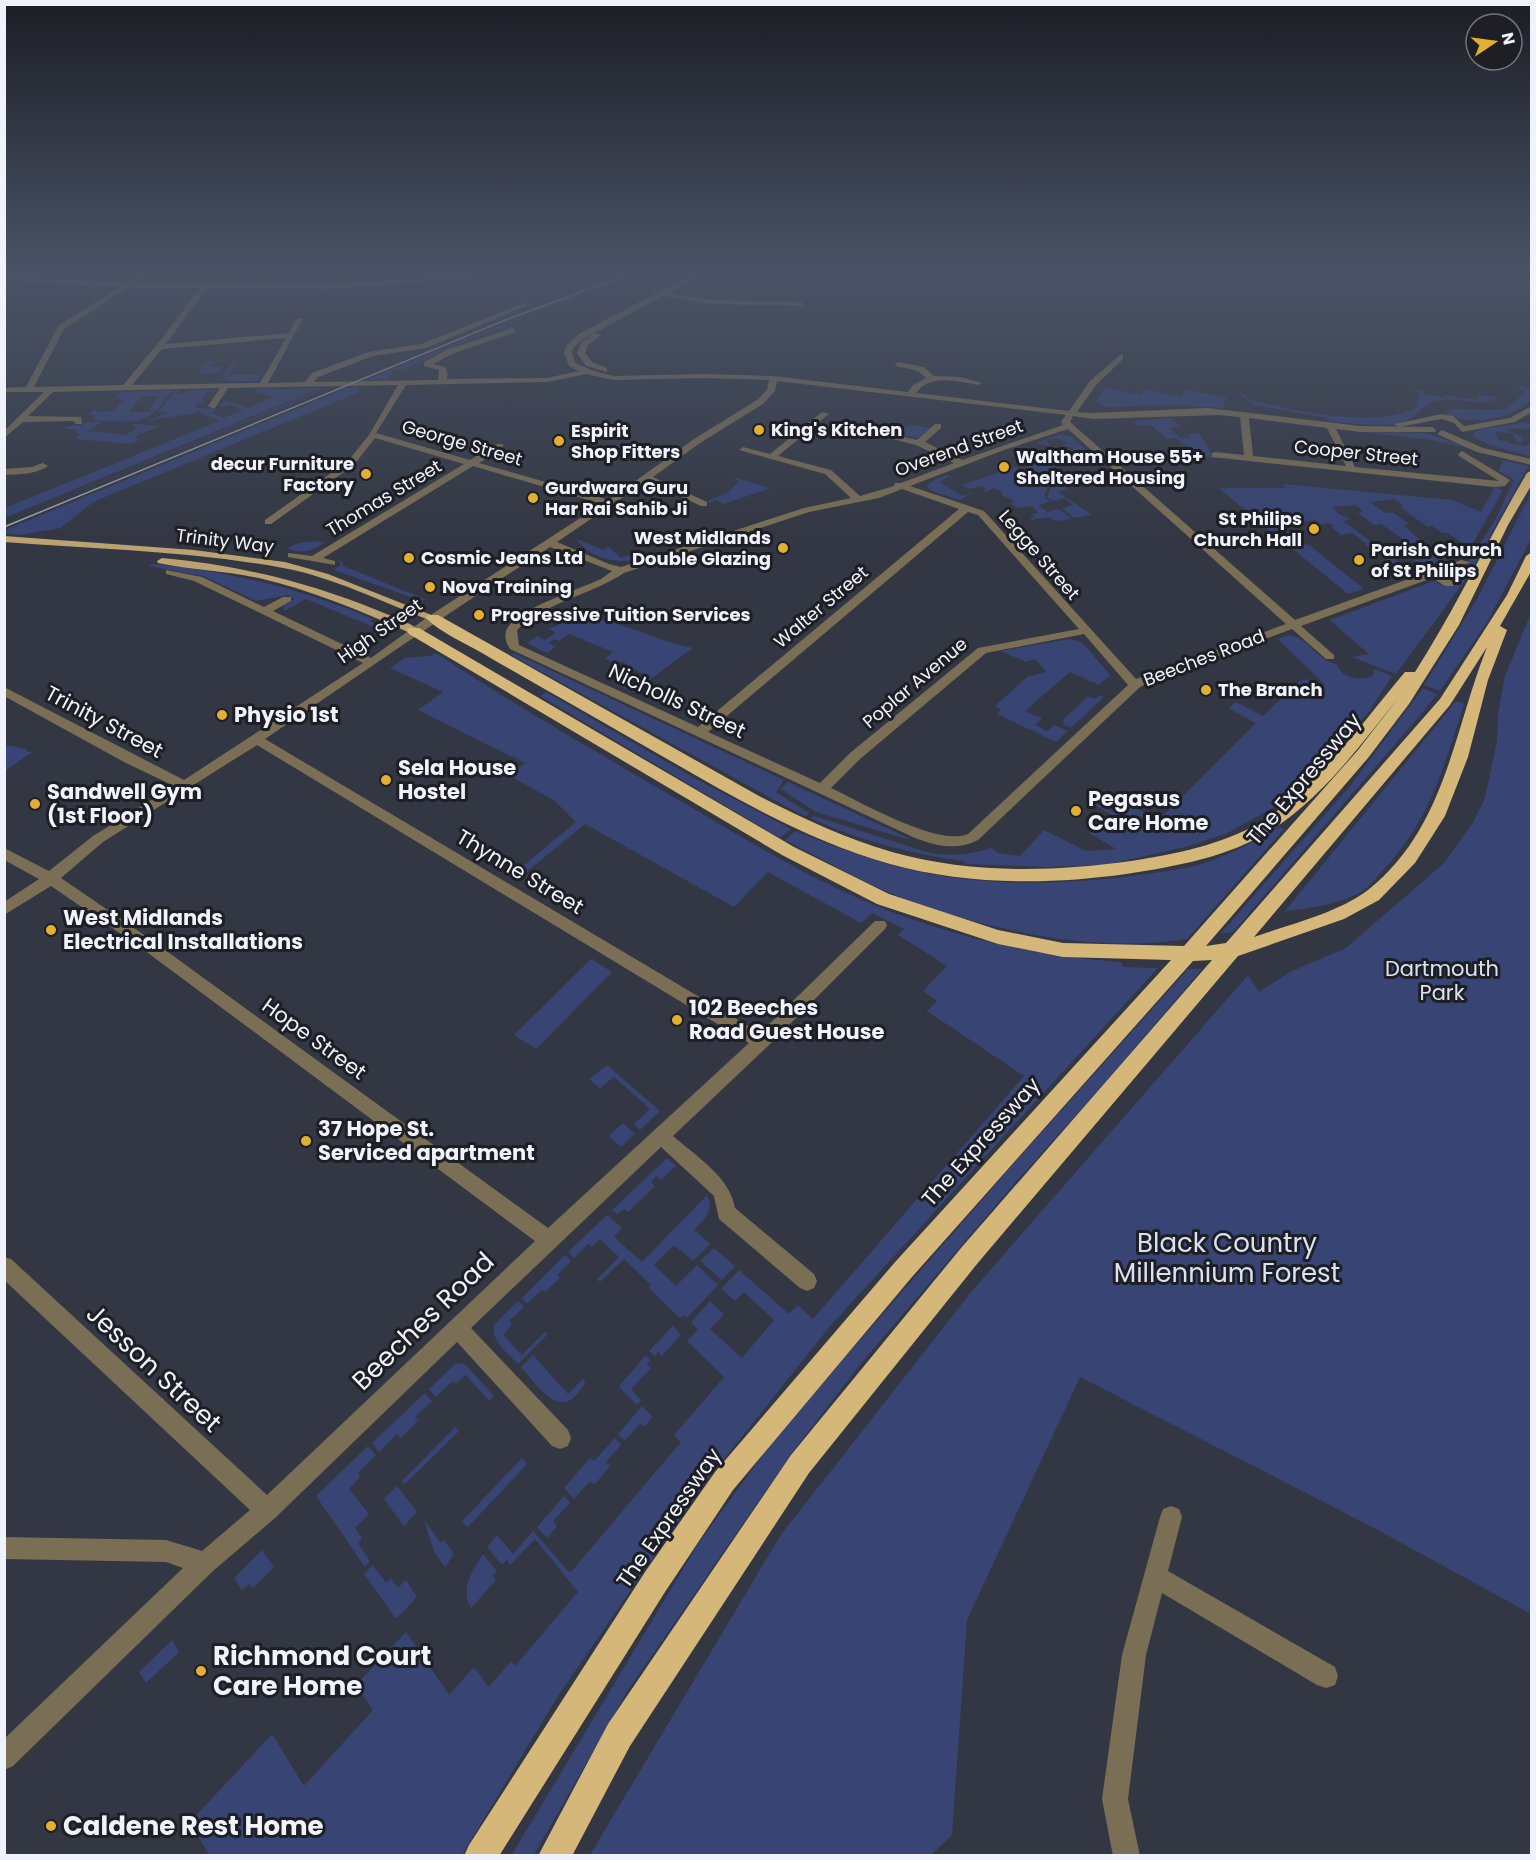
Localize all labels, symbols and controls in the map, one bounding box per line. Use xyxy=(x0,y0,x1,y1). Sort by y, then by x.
north arrow xyxy=(1464,12,1524,72)
text: N xyxy=(1496,30,1521,47)
street label: George Street xyxy=(399,413,525,472)
street label: Overend Street xyxy=(891,413,1026,482)
place label: King's Kitchen xyxy=(771,417,902,442)
place label: Espirit Shop Fitters xyxy=(571,418,680,464)
marker: King's Kitchen xyxy=(752,423,766,437)
marker: Espirit Shop Fitters xyxy=(552,434,566,448)
street label: Cooper Street xyxy=(1293,434,1419,471)
place label: Waltham House 55+ Sheltered Housing xyxy=(1016,444,1203,490)
place label: decur Furniture Factory xyxy=(211,451,355,497)
street label: Thomas Street xyxy=(321,453,446,542)
marker: Waltham House 55+ Sheltered Housing xyxy=(997,460,1011,474)
marker: decur Furniture Factory xyxy=(359,467,373,481)
place label: Gurdwara Guru Har Rai Sahib Ji xyxy=(545,475,688,521)
marker: Gurdwara Guru Har Rai Sahib Ji xyxy=(526,491,540,505)
street label: Legge Street xyxy=(993,504,1086,605)
place label: St Philips Church Hall xyxy=(1193,506,1302,552)
street label: Trinity Way xyxy=(175,522,275,559)
marker: St Philips Church Hall xyxy=(1307,522,1321,536)
place label: West Midlands Double Glazing xyxy=(632,525,771,571)
place label: Parish Church of St Philips xyxy=(1371,537,1502,583)
marker: West Midlands Double Glazing xyxy=(776,541,790,555)
place label: Cosmic Jeans Ltd xyxy=(421,545,583,570)
marker: Cosmic Jeans Ltd xyxy=(402,551,416,565)
marker: Parish Church of St Philips xyxy=(1352,553,1366,567)
street label: Walter Street xyxy=(768,560,873,654)
place label: Nova Training xyxy=(442,574,572,599)
marker: Nova Training xyxy=(423,580,437,594)
street label: High Street xyxy=(332,592,427,669)
place label: Progressive Tuition Services xyxy=(491,602,751,627)
marker: Progressive Tuition Services xyxy=(472,608,486,622)
street label: Beeches Road xyxy=(1140,623,1268,692)
street label: Poplar Avenue xyxy=(857,631,972,734)
street label: Nicholls Street xyxy=(604,656,750,745)
place label: The Branch xyxy=(1218,677,1323,702)
street label: Trinity Street xyxy=(40,678,168,765)
marker: The Branch xyxy=(1199,683,1213,697)
place label: Physio 1st xyxy=(234,700,338,729)
street label: The Expressway xyxy=(1240,706,1368,851)
marker: Physio 1st xyxy=(215,708,229,722)
place label: Sela House Hostel xyxy=(398,753,516,806)
marker: Sela House Hostel xyxy=(379,773,393,787)
place label: Sandwell Gym (1st Floor) xyxy=(47,777,202,830)
place label: Pegasus Care Home xyxy=(1088,784,1209,837)
marker: Sandwell Gym (1st Floor) xyxy=(28,797,42,811)
marker: Pegasus Care Home xyxy=(1069,804,1083,818)
street label: Thynne Street xyxy=(451,822,589,921)
place label: West Midlands Electrical Installations xyxy=(63,903,303,956)
marker: West Midlands Electrical Installations xyxy=(44,923,58,937)
park label: Dartmouth Park xyxy=(1385,954,1499,1007)
street label: Hope Street xyxy=(256,991,372,1086)
place label: 102 Beeches Road Guest House xyxy=(689,993,884,1046)
marker: 102 Beeches Road Guest House xyxy=(670,1013,684,1027)
street label: The Expressway xyxy=(915,1071,1047,1212)
place label: 37 Hope St. Serviced apartment xyxy=(318,1114,535,1167)
marker: 37 Hope St. Serviced apartment xyxy=(299,1134,313,1148)
park label: Black Country Millennium Forest xyxy=(1114,1225,1340,1291)
street label: Beeches Road xyxy=(344,1244,502,1398)
street label: Jesson Street xyxy=(78,1296,230,1440)
street label: The Expressway xyxy=(610,1442,728,1593)
place label: Richmond Court Care Home xyxy=(213,1638,431,1704)
marker: Richmond Court Care Home xyxy=(194,1664,208,1678)
place label: Caldene Rest Home xyxy=(63,1808,324,1844)
marker: Caldene Rest Home xyxy=(44,1819,58,1833)

